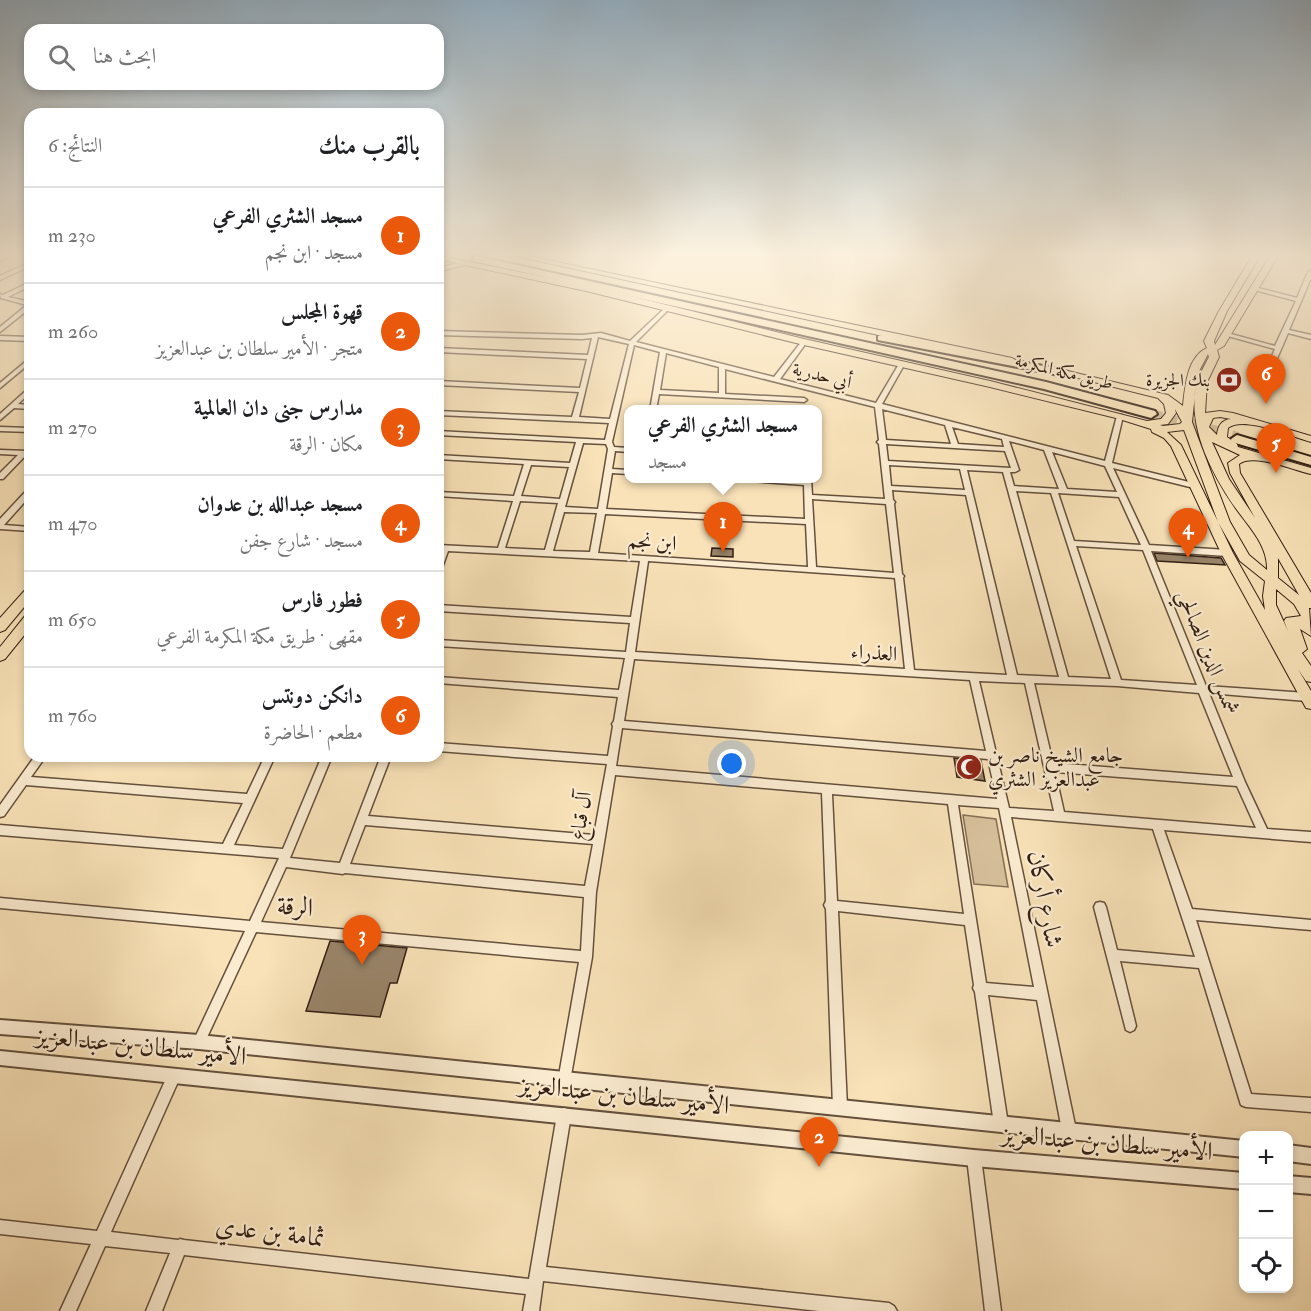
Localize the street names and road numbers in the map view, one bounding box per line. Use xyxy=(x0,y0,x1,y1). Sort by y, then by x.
street label: طريق مكة المكرمة xyxy=(1013,349,1115,395)
street label: أبي حدرية xyxy=(789,356,855,398)
street label: ابن نجم xyxy=(626,527,677,563)
street label: شمس الدين الصالحي xyxy=(1165,586,1245,721)
street label: العذراء xyxy=(850,638,898,668)
street label: آل قباع xyxy=(564,787,603,843)
street label: شارع أركان xyxy=(1015,847,1072,951)
street label: الرقة xyxy=(275,889,315,925)
street label: الأمير سلطان بن عبدالعزيز xyxy=(31,1016,248,1073)
street label: الأمير سلطان بن عبدالعزيز xyxy=(514,1065,731,1122)
street label: الأمير سلطان بن عبدالعزيز xyxy=(997,1115,1214,1168)
street label: ثمامة بن عدي xyxy=(213,1209,327,1259)

